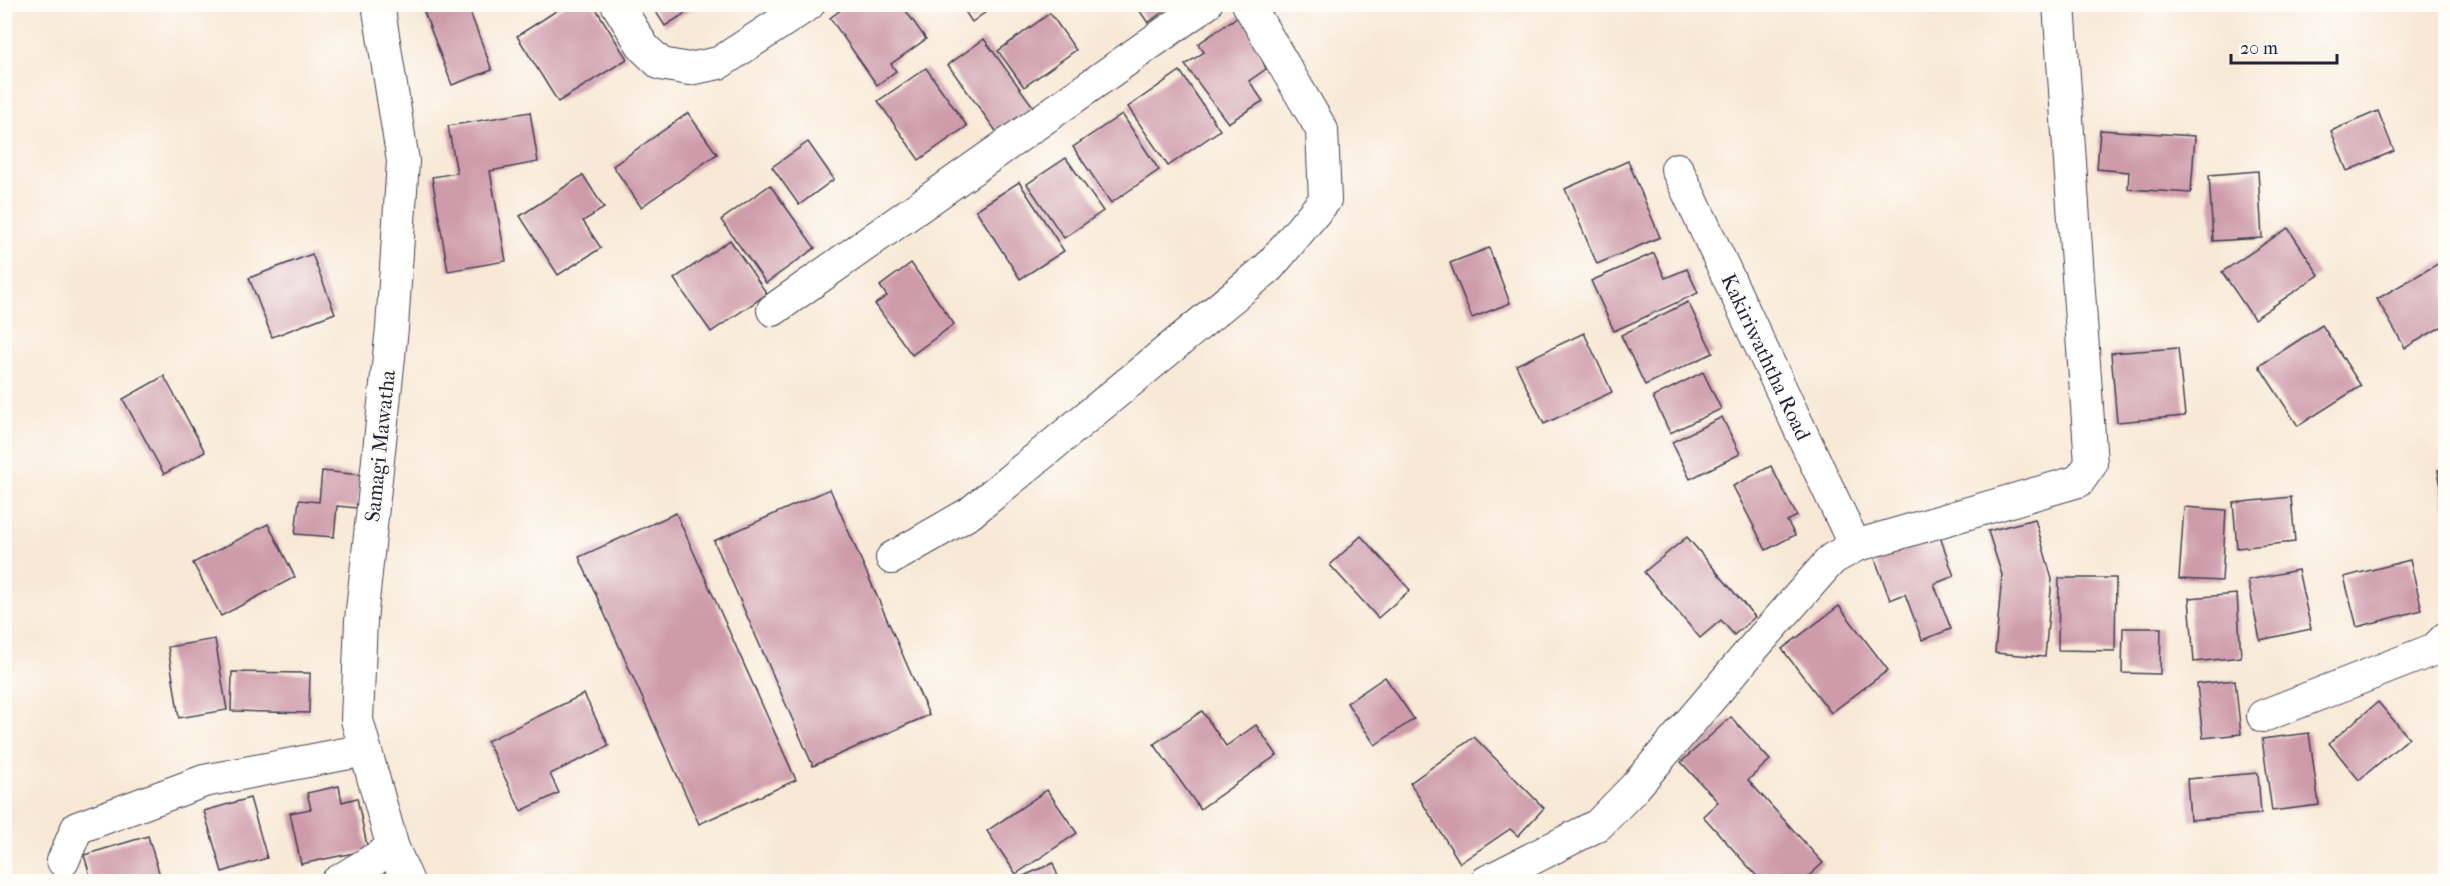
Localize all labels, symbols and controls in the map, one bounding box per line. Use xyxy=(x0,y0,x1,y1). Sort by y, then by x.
scale bar xyxy=(2231,27,2338,65)
text: 20 m xyxy=(2240,38,2278,59)
street label: Kakiriwaththa Road xyxy=(1716,270,1816,445)
street label: Samagi Mawatha xyxy=(360,369,400,523)

